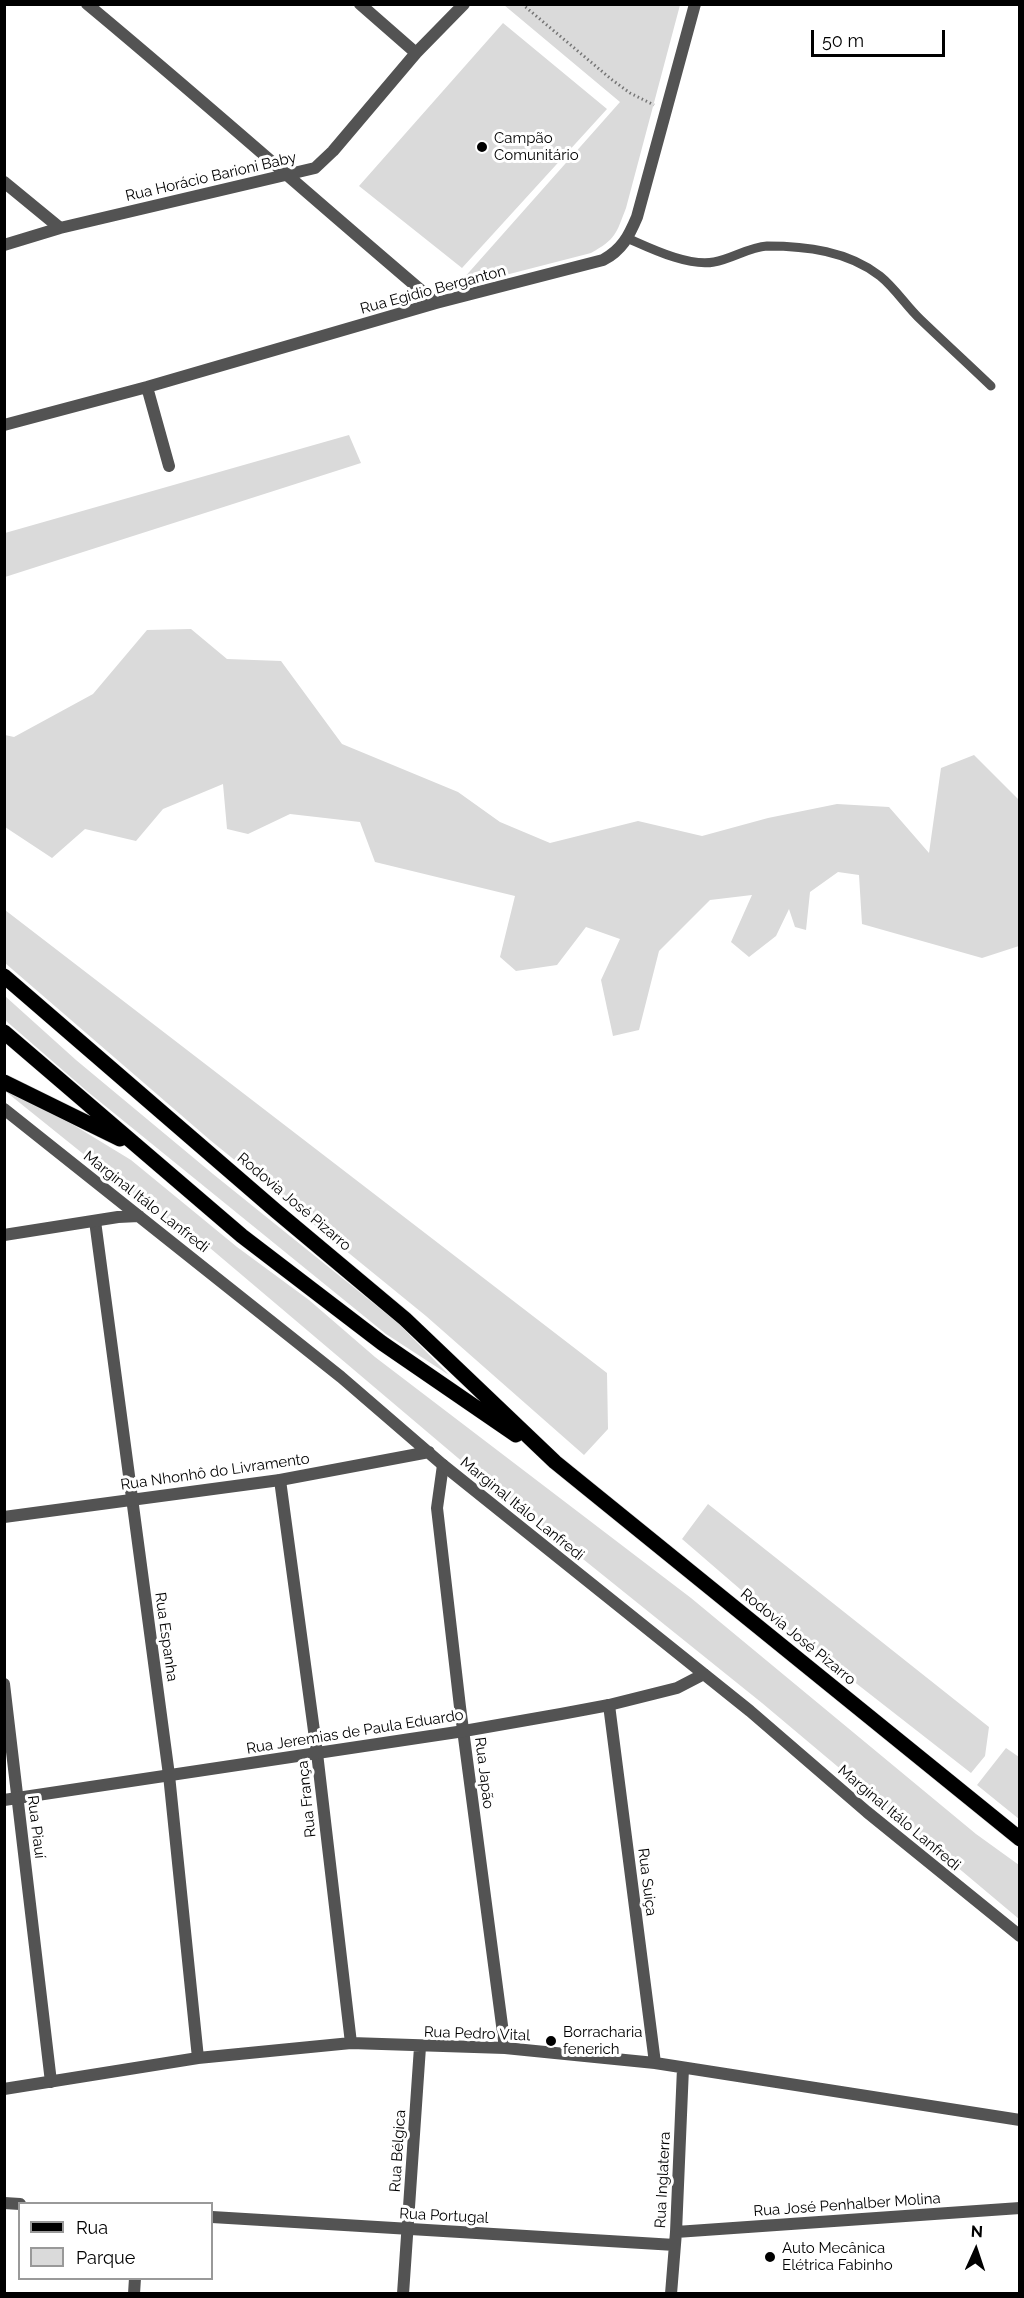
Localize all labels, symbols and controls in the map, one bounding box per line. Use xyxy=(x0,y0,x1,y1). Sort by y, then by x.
scale bar xyxy=(814,18,948,56)
text: 50 m xyxy=(822,30,864,51)
place label: Campão Comunitário xyxy=(494,129,579,164)
marker: Campão Comunitário xyxy=(475,140,489,154)
street label: Rua Horácio Barioni Baby xyxy=(124,149,298,205)
street label: Rua Egidio Berganton xyxy=(358,262,508,318)
street label: Marginal Itálo Lanfredi xyxy=(80,1147,212,1257)
street label: Rodovia José Pizarro xyxy=(233,1149,355,1255)
street label: Rua Nhonhô do Livramento xyxy=(119,1450,311,1494)
street label: Marginal Itálo Lanfredi xyxy=(456,1453,588,1565)
street label: Rodovia José Pizarro xyxy=(737,1585,859,1689)
street label: Rua Espanha xyxy=(151,1591,181,1683)
street label: Rua Jeremias de Paula Eduardo xyxy=(245,1706,465,1758)
street label: Rua Japão xyxy=(471,1736,497,1810)
street label: Rua França xyxy=(294,1760,320,1838)
street label: Marginal Itálo Lanfredi xyxy=(834,1762,964,1874)
street label: Rua Piauí xyxy=(23,1794,49,1860)
street label: Rua Suiça xyxy=(634,1847,660,1917)
street label: Rua Pedro Vital xyxy=(424,2023,530,2045)
place label: Borracharia fenerich xyxy=(563,2023,642,2058)
marker: Borracharia fenerich xyxy=(544,2034,558,2048)
street label: Rua Bélgica xyxy=(386,2109,410,2193)
street label: Rua Inglaterra xyxy=(651,2131,675,2229)
street label: Rua José Penhalber Molina xyxy=(753,2189,941,2221)
legend xyxy=(18,2202,213,2280)
street label: Rua Portugal xyxy=(399,2205,489,2227)
text: Rua xyxy=(76,2217,108,2238)
north arrow xyxy=(946,2220,1006,2280)
text: N xyxy=(970,2222,984,2241)
place label: Auto Mecânica Elétrica Fabinho xyxy=(782,2239,893,2274)
text: Parque xyxy=(76,2247,135,2268)
marker: Auto Mecânica Elétrica Fabinho xyxy=(763,2250,777,2264)

